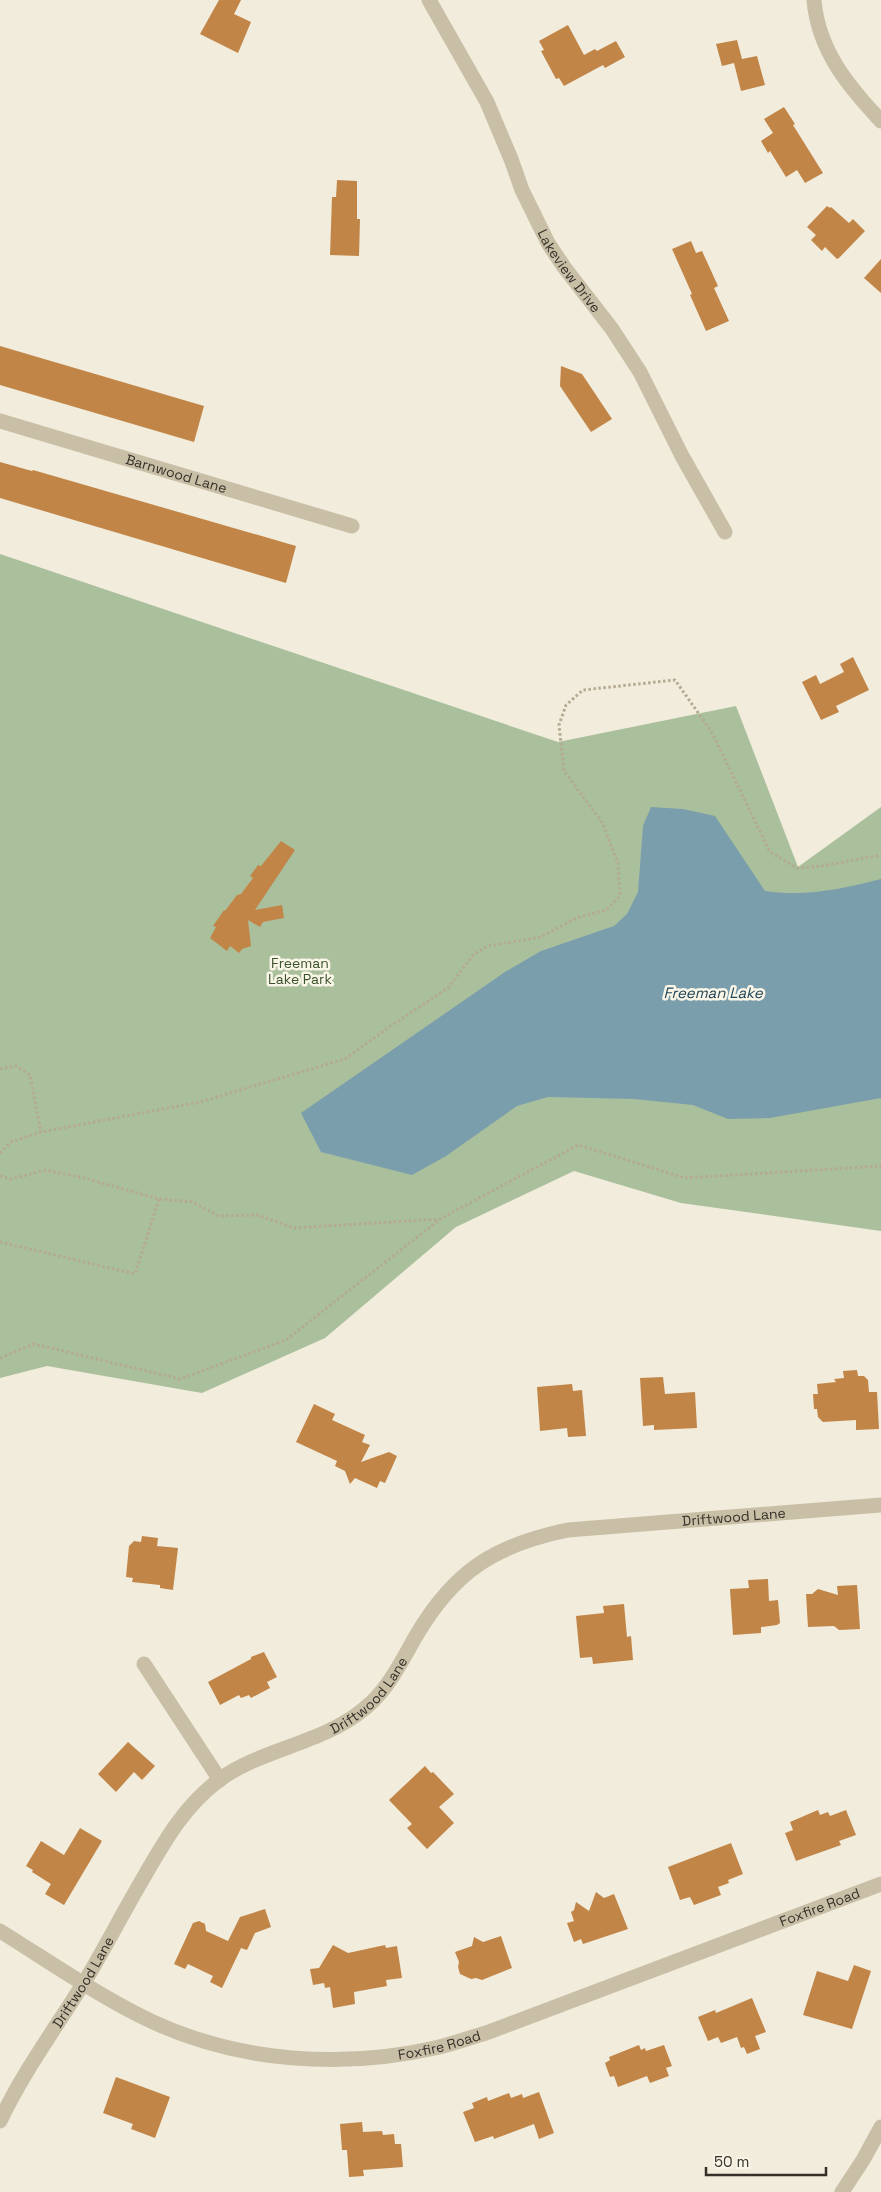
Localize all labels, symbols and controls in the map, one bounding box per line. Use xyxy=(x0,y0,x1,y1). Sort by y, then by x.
street label: Lakeview Drive xyxy=(534,226,605,316)
street label: Barnwood Lane xyxy=(124,450,229,497)
park label: Freeman Lake Park xyxy=(268,954,332,988)
water label: Freeman Lake xyxy=(663,983,764,1002)
street label: Driftwood Lane xyxy=(681,1504,786,1530)
street label: Driftwood Lane xyxy=(327,1654,411,1738)
street label: Foxfire Road xyxy=(777,1884,862,1931)
street label: Driftwood Lane xyxy=(48,1933,118,2031)
street label: Foxfire Road xyxy=(397,2026,483,2064)
scale bar xyxy=(706,2144,826,2176)
text: 50 m xyxy=(714,2152,749,2171)

